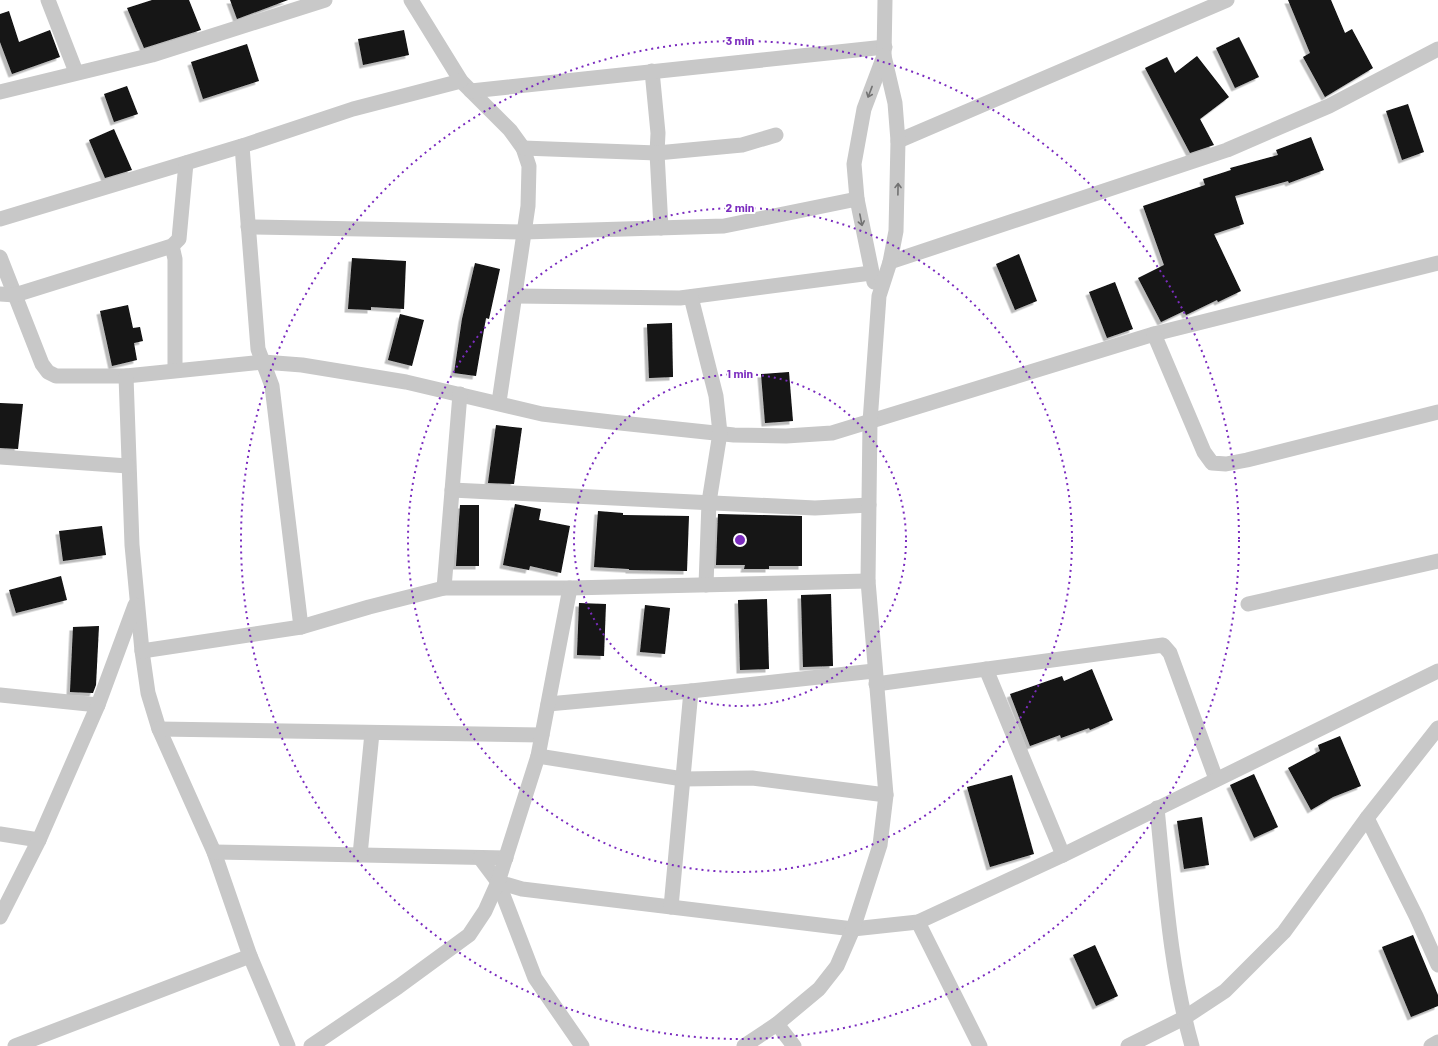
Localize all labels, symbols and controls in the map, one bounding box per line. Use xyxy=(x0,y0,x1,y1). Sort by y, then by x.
text: 3 min xyxy=(726,33,754,47)
one-way arrow xyxy=(866,86,873,98)
one-way arrow xyxy=(894,183,901,196)
text: 2 min xyxy=(726,200,754,214)
one-way arrow xyxy=(857,213,865,226)
text: 1 min xyxy=(727,366,753,380)
centre of rings xyxy=(733,533,747,547)

